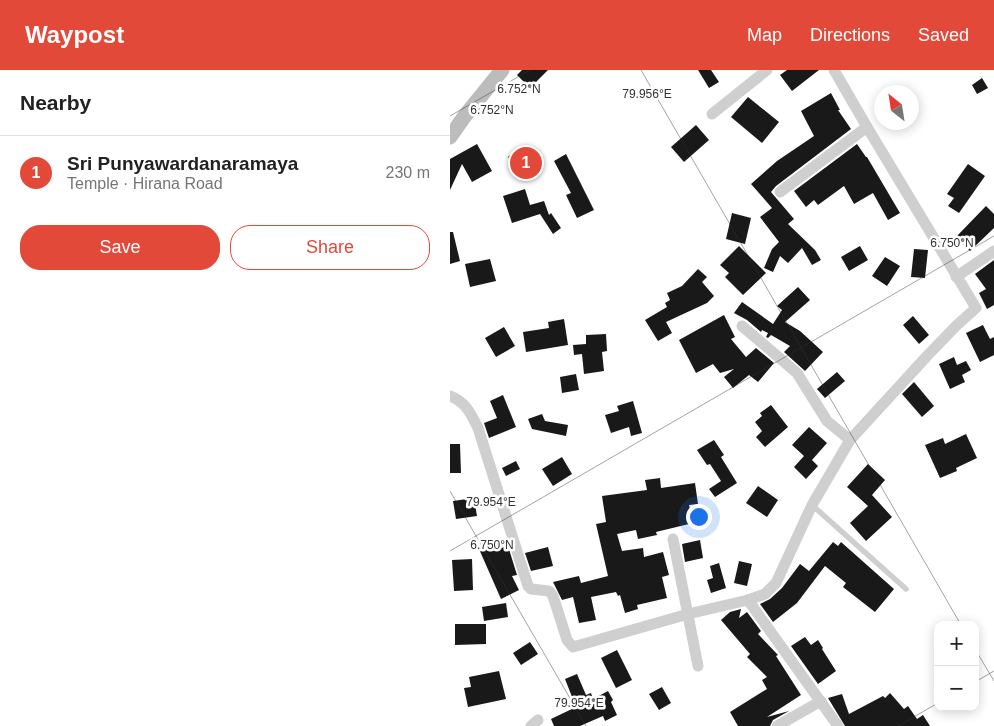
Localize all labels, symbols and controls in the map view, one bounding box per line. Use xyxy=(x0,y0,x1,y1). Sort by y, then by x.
text: Waypost xyxy=(25,21,124,48)
text: Map xyxy=(747,25,782,45)
text: Directions xyxy=(810,25,890,45)
text: Saved xyxy=(918,25,969,45)
text: 6.752°N xyxy=(497,82,541,96)
north arrow xyxy=(874,85,919,130)
text: 79.956°E xyxy=(622,87,672,101)
text: Nearby xyxy=(20,91,91,114)
text: 6.752°N xyxy=(470,103,514,117)
pin: 1 xyxy=(510,144,542,182)
text: Sri Punyawardanaramaya xyxy=(67,153,298,174)
text: 1 xyxy=(32,164,40,181)
text: 230 m xyxy=(386,164,430,181)
text: Temple · Hirana Road xyxy=(67,175,223,192)
button: Save xyxy=(20,225,220,270)
button: Share xyxy=(230,225,430,270)
text: 6.750°N xyxy=(930,236,974,250)
text: 79.954°E xyxy=(466,495,516,509)
your location xyxy=(686,504,712,530)
text: 6.750°N xyxy=(470,538,514,552)
map controls xyxy=(934,621,979,711)
button: + xyxy=(934,621,979,666)
button: − xyxy=(934,666,979,711)
text: 79.954°E xyxy=(554,696,604,710)

